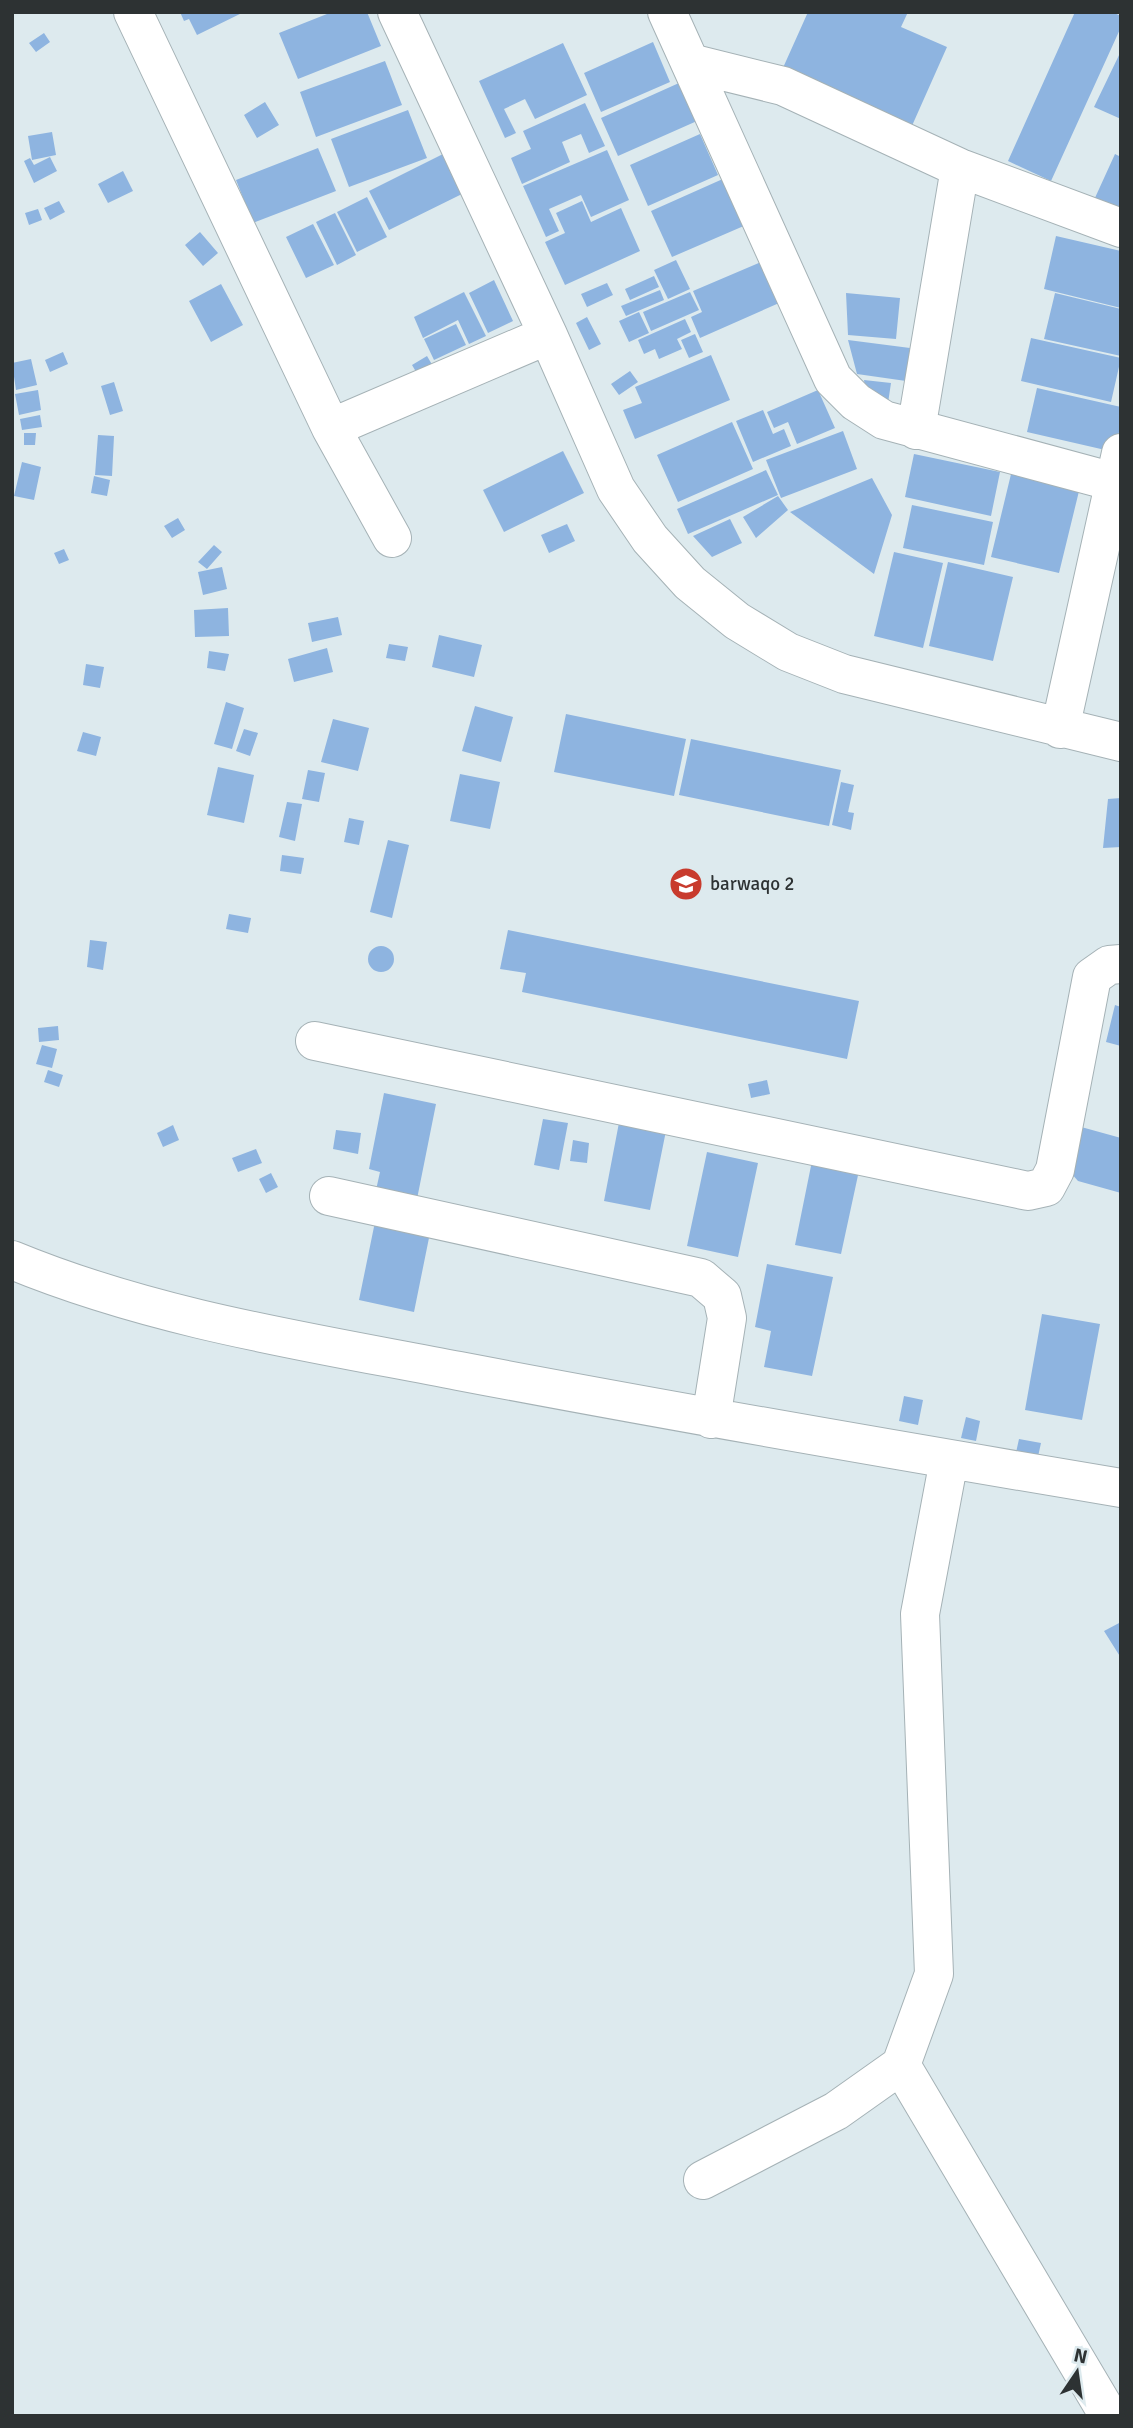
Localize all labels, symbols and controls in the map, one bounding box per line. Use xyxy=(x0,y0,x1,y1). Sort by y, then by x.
school or university icon: barwaqo 2 xyxy=(667,865,705,903)
place label: barwaqo 2 xyxy=(710,872,795,896)
north arrow xyxy=(1042,2337,1112,2407)
text: N xyxy=(1071,2343,1090,2370)

